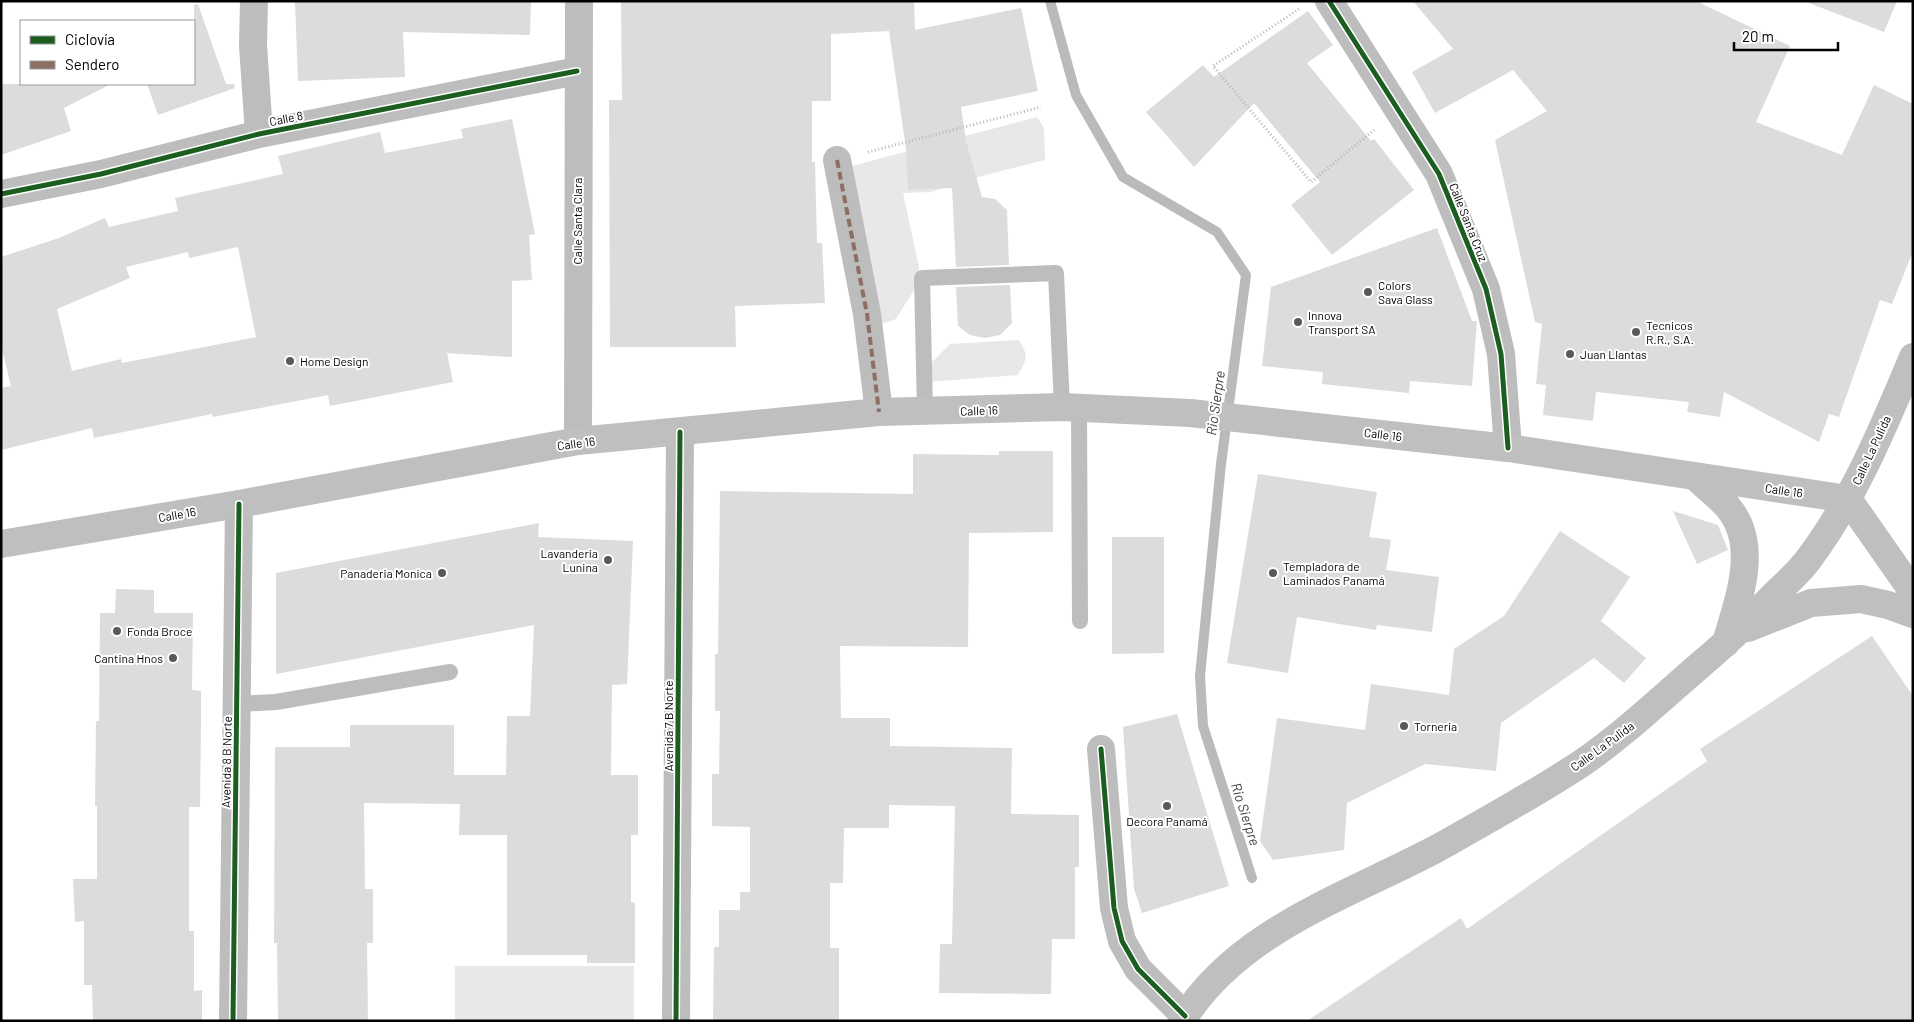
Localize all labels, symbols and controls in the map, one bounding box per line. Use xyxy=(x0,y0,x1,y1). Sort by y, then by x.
legend xyxy=(20,20,195,85)
scale bar xyxy=(1734,20,1838,52)
text: 20 m xyxy=(1742,27,1774,45)
text: Ciclovía xyxy=(65,30,115,48)
text: Sendero xyxy=(65,55,119,73)
street label: Calle 8 xyxy=(268,108,304,128)
street label: Calle Santa Clara xyxy=(570,178,584,264)
street label: Calle Santa Cruz xyxy=(1447,181,1491,263)
place label: Colors Sava Glass xyxy=(1378,278,1433,306)
marker: Colors Sava Glass xyxy=(1362,286,1374,298)
place label: Innova Transport SA xyxy=(1308,308,1376,336)
marker: Innova Transport SA xyxy=(1292,316,1304,328)
place label: Tecnicos R.R., S.A. xyxy=(1646,318,1694,346)
marker: Tecnicos R.R., S.A. xyxy=(1630,326,1642,338)
place label: Juan Llantas xyxy=(1580,347,1647,361)
marker: Juan Llantas xyxy=(1564,348,1576,360)
place label: Home Design xyxy=(300,354,368,368)
marker: Home Design xyxy=(284,355,296,367)
water label: Rio Sierpre xyxy=(1202,370,1228,436)
street label: Calle 16 xyxy=(960,402,998,418)
street label: Calle La Pulida xyxy=(1849,413,1893,487)
street label: Calle 16 xyxy=(1363,425,1403,443)
street label: Calle 16 xyxy=(556,433,596,453)
street label: Calle 16 xyxy=(1764,480,1804,500)
street label: Calle 16 xyxy=(157,504,197,524)
place label: Lavanderia Lunina xyxy=(541,546,598,574)
marker: Lavanderia Lunina xyxy=(602,554,614,566)
place label: Templadora de Laminados Panamá xyxy=(1283,559,1385,587)
place label: Panaderia Monica xyxy=(340,566,432,580)
marker: Panaderia Monica xyxy=(436,567,448,579)
marker: Templadora de Laminados Panamá xyxy=(1267,567,1279,579)
place label: Fonda Broce xyxy=(127,624,192,638)
marker: Fonda Broce xyxy=(111,625,123,637)
place label: Cantina Hnos xyxy=(94,651,163,665)
marker: Cantina Hnos xyxy=(167,652,179,664)
street label: Avenida 7 B Norte xyxy=(661,680,675,772)
street label: Avenida 8 B Norte xyxy=(218,716,234,808)
street label: Calle La Pulida xyxy=(1568,718,1636,774)
place label: Torneria xyxy=(1414,719,1457,733)
marker: Torneria xyxy=(1398,720,1410,732)
water label: Rio Sierpre xyxy=(1228,780,1264,848)
marker: Decora Panamá xyxy=(1161,800,1173,812)
place label: Decora Panamá xyxy=(1126,814,1208,828)

